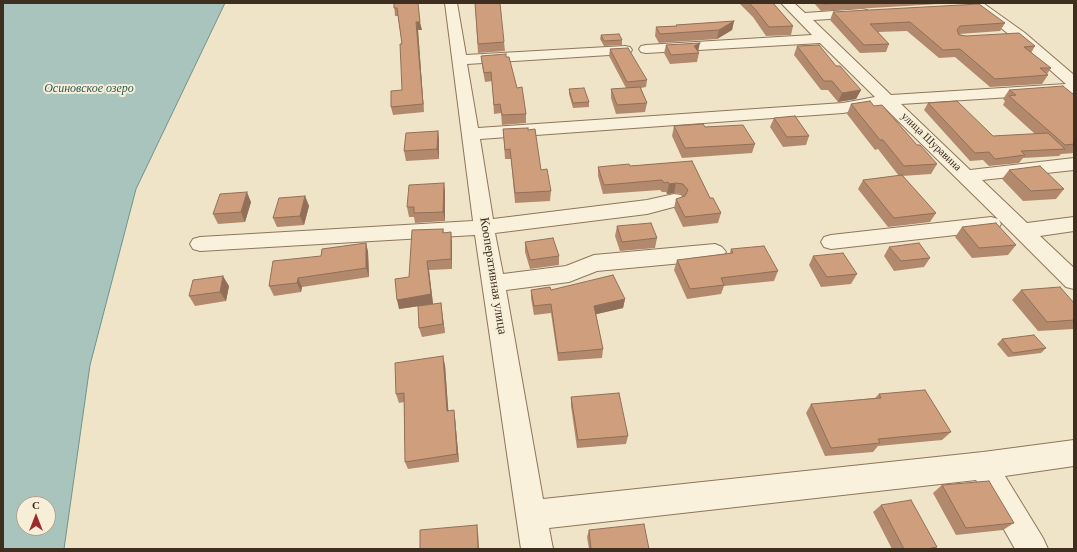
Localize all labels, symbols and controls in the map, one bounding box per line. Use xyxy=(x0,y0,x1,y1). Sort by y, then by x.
water label: Осиновское озеро xyxy=(44,82,134,96)
street label: улица Шуравина xyxy=(898,110,964,174)
street label: Кооперативная улица xyxy=(476,216,510,336)
north arrow xyxy=(16,496,56,536)
text: С xyxy=(32,499,40,511)

